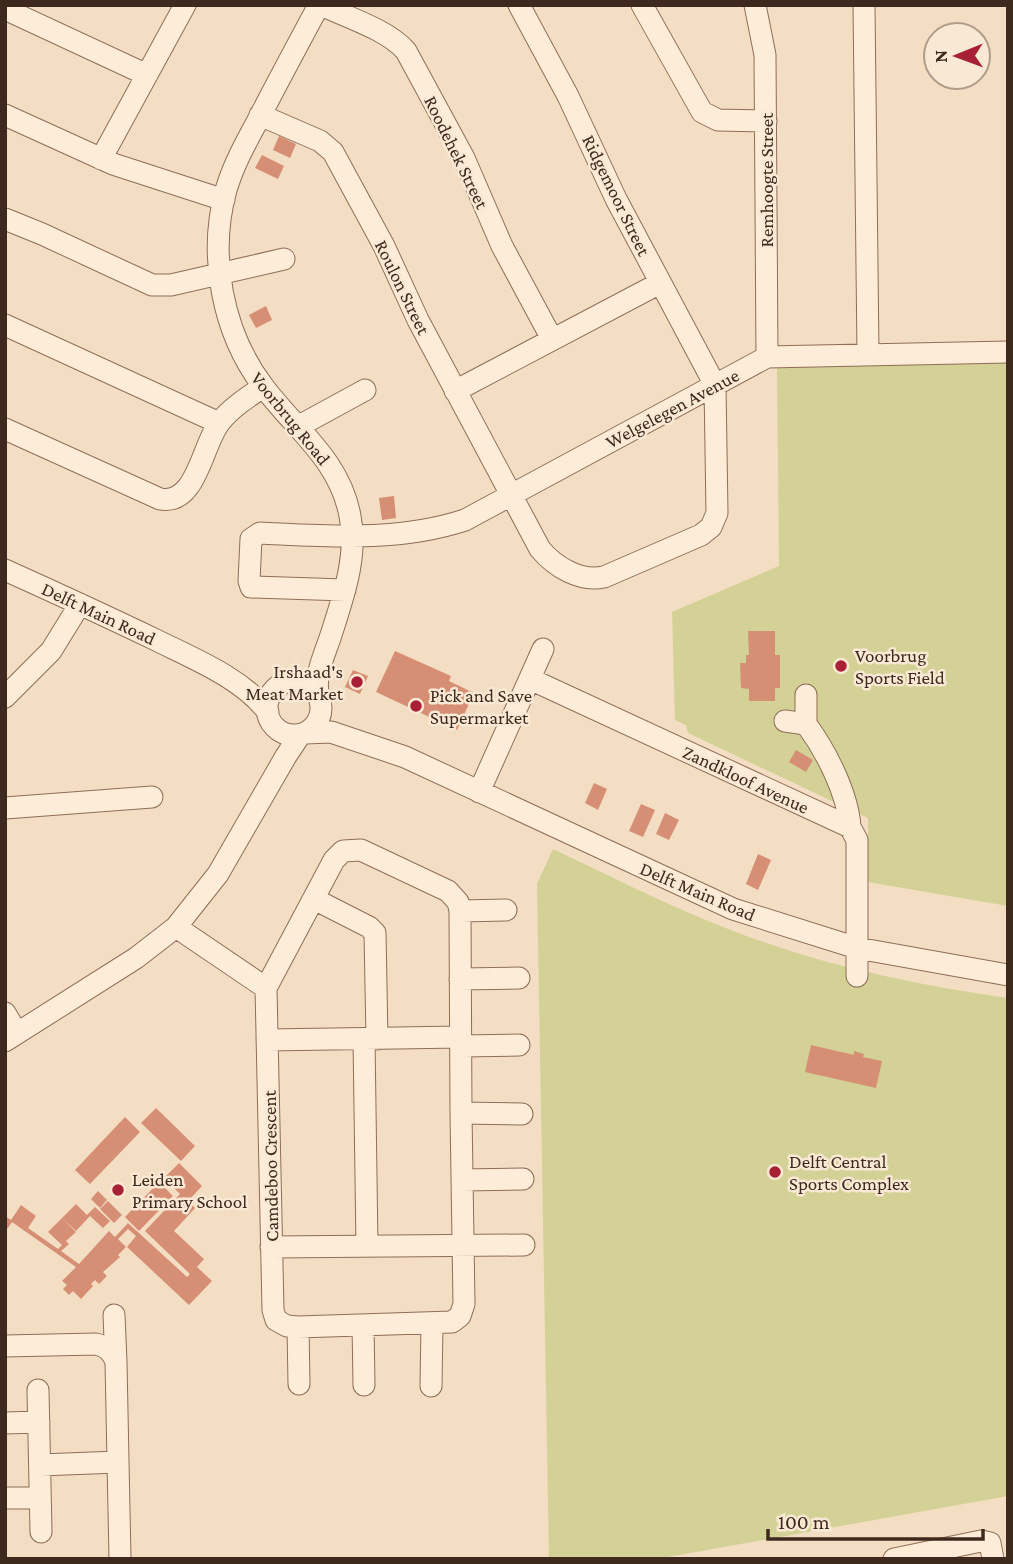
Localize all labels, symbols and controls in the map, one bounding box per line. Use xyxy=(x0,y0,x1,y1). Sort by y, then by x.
north arrow xyxy=(922,21,992,91)
text: N xyxy=(930,50,951,63)
street label: Roodehek Street xyxy=(420,92,493,213)
street label: Remhoogte Street xyxy=(756,112,777,247)
street label: Ridgemoor Street xyxy=(578,131,655,260)
street label: Roulon Street xyxy=(371,237,435,339)
street label: Welgelegen Avenue xyxy=(602,364,742,452)
street label: Voorbrug Road xyxy=(247,368,334,469)
street label: Delft Main Road xyxy=(38,578,159,649)
place label: Voorbrug Sports Field xyxy=(855,645,945,688)
marker: Voorbrug Sports Field xyxy=(833,658,849,674)
place label: Irshaad's Meat Market xyxy=(245,661,344,704)
marker: Irshaad's Meat Market xyxy=(349,674,365,690)
place label: Pick and Save Supermarket xyxy=(430,685,532,728)
marker: Pick and Save Supermarket xyxy=(408,698,424,714)
street label: Zandkloof Avenue xyxy=(679,741,812,818)
street label: Delft Main Road xyxy=(637,858,759,925)
street label: Camdeboo Crescent xyxy=(259,1089,282,1242)
place label: Delft Central Sports Complex xyxy=(789,1151,909,1194)
marker: Delft Central Sports Complex xyxy=(767,1164,783,1180)
place label: Leiden Primary School xyxy=(132,1169,247,1212)
marker: Leiden Primary School xyxy=(110,1182,126,1198)
scale bar xyxy=(768,1498,983,1542)
text: 100 m xyxy=(778,1510,830,1534)

